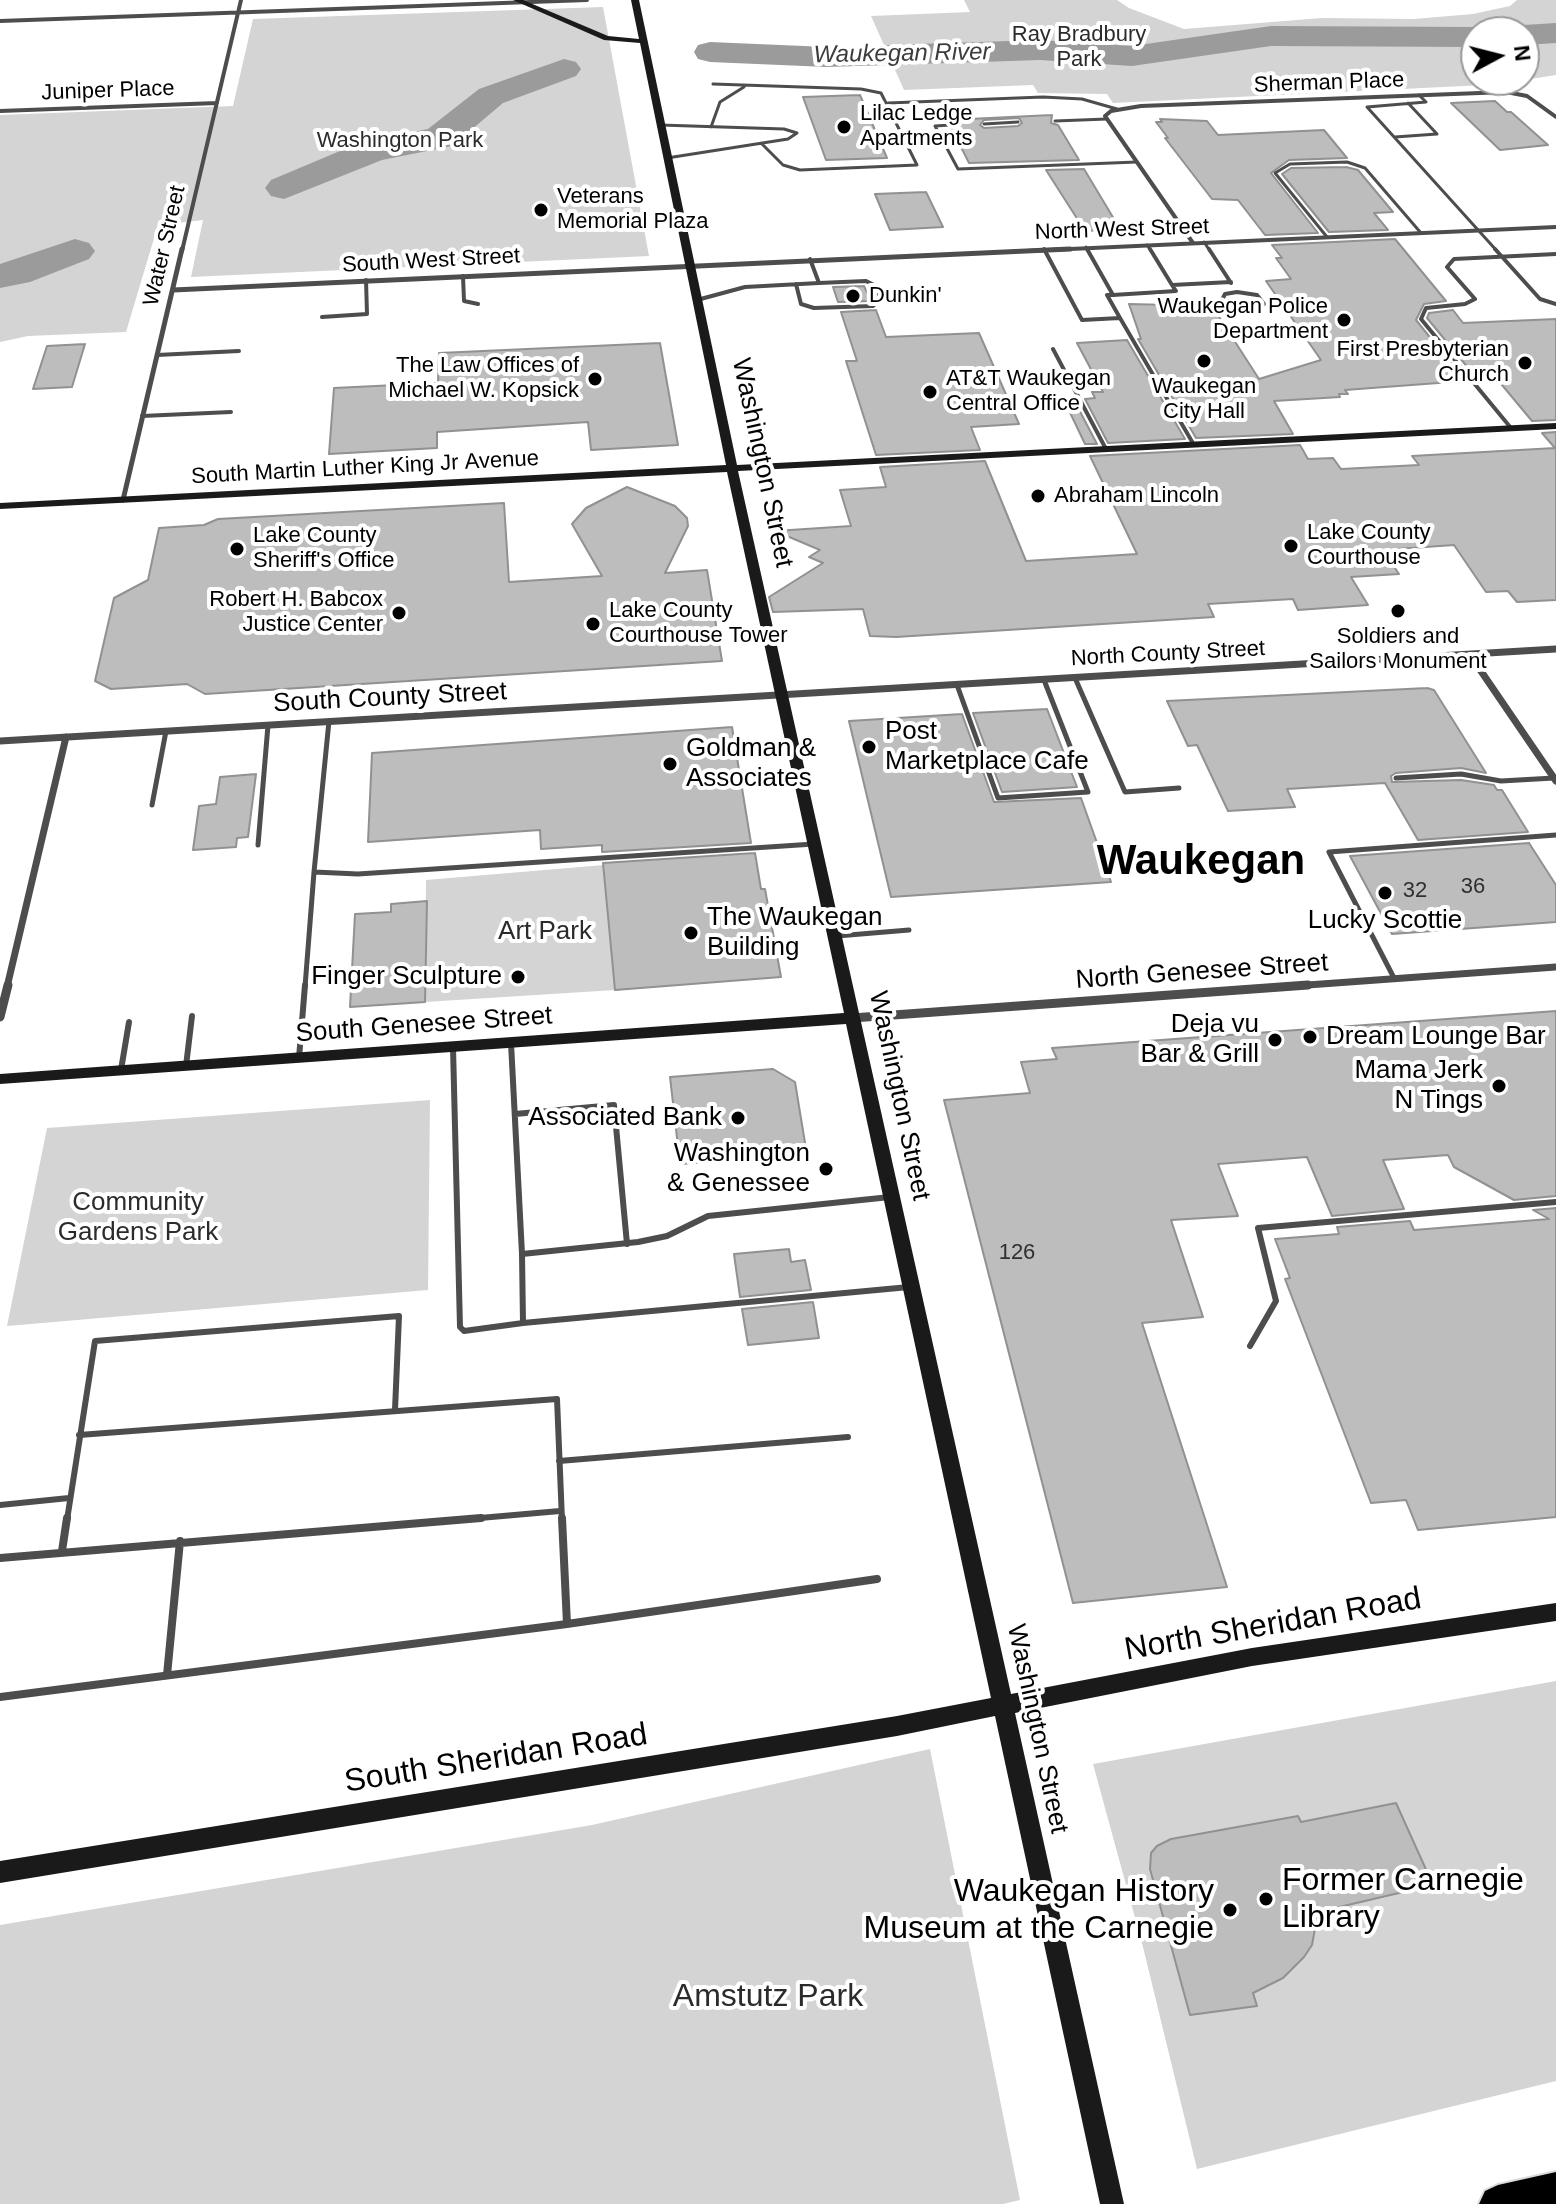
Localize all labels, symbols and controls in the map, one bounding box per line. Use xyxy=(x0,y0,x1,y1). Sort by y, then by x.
north arrow xyxy=(1460,16,1540,96)
park label: Ray Bradbury Park xyxy=(1012,22,1146,74)
water label: Waukegan River xyxy=(813,38,991,70)
text: N xyxy=(1509,44,1536,63)
street label: Sherman Place xyxy=(1253,67,1405,99)
street label: Juniper Place xyxy=(41,75,175,107)
place label: Lilac Ledge Apartments xyxy=(860,101,973,152)
marker: Lilac Ledge Apartments xyxy=(835,118,853,136)
park label: Washington Park xyxy=(317,128,483,154)
street label: Water Street xyxy=(138,183,192,309)
place label: Veterans Memorial Plaza xyxy=(557,184,709,236)
marker: Veterans Memorial Plaza xyxy=(532,201,550,219)
street label: North West Street xyxy=(1034,214,1210,246)
street label: South West Street xyxy=(341,243,521,279)
place label: Dunkin' xyxy=(869,283,942,309)
marker: Dunkin' xyxy=(844,287,862,305)
place label: Waukegan Police Department xyxy=(1158,294,1328,346)
marker: Waukegan Police Department xyxy=(1335,311,1353,329)
place label: First Presbyterian Church xyxy=(1337,337,1509,388)
marker: Waukegan City Hall xyxy=(1195,352,1213,370)
place label: The Law Offices of Michael W. Kopsick xyxy=(388,353,579,404)
marker: First Presbyterian Church xyxy=(1516,354,1534,372)
street label: Washington Street xyxy=(725,356,799,570)
place label: AT&T Waukegan Central Office xyxy=(946,366,1111,418)
marker: The Law Offices of Michael W. Kopsick xyxy=(586,370,604,388)
place label: Waukegan City Hall xyxy=(1152,374,1256,426)
marker: AT&T Waukegan Central Office xyxy=(921,383,939,401)
street label: South Martin Luther King Jr Avenue xyxy=(190,446,540,490)
place label: Abraham Lincoln xyxy=(1054,483,1219,509)
marker: Abraham Lincoln xyxy=(1029,487,1047,505)
place label: Lake County Courthouse xyxy=(1307,520,1431,572)
place label: Lake County Sheriff's Office xyxy=(253,523,395,574)
marker: Lake County Courthouse xyxy=(1282,537,1300,555)
marker: Lake County Sheriff's Office xyxy=(228,540,246,558)
place label: Robert H. Babcox Justice Center xyxy=(209,587,383,638)
place label: Lake County Courthouse Tower xyxy=(609,598,788,650)
marker: Soldiers and Sailors Monument xyxy=(1389,602,1407,620)
marker: Robert H. Babcox Justice Center xyxy=(390,604,408,622)
marker: Lake County Courthouse Tower xyxy=(584,615,602,633)
place label: Soldiers and Sailors Monument xyxy=(1309,624,1487,676)
street label: North County Street xyxy=(1070,636,1266,672)
street label: South County Street xyxy=(272,676,508,720)
place label: Post Marketplace Cafe xyxy=(885,716,1089,778)
place label: Goldman & Associates xyxy=(686,733,816,794)
marker: Post Marketplace Cafe xyxy=(860,738,878,756)
marker: Goldman & Associates xyxy=(661,755,679,773)
district label: Waukegan xyxy=(1097,837,1305,887)
house number: 36 xyxy=(1461,874,1485,900)
house number: 32 xyxy=(1403,878,1427,904)
marker: Lucky Scottie xyxy=(1376,884,1394,902)
place label: The Waukegan Building xyxy=(707,902,882,964)
place label: Lucky Scottie xyxy=(1308,905,1462,937)
park label: Art Park xyxy=(498,916,592,948)
marker: The Waukegan Building xyxy=(682,924,700,942)
street label: North Genesee Street xyxy=(1075,948,1329,996)
place label: Finger Sculpture xyxy=(311,961,502,993)
marker: Finger Sculpture xyxy=(509,968,527,986)
street label: Washington Street xyxy=(862,989,936,1203)
street label: South Genesee Street xyxy=(295,1000,553,1050)
place label: Deja vu Bar & Grill xyxy=(1141,1009,1259,1070)
place label: Dream Lounge Bar xyxy=(1326,1021,1546,1053)
marker: Dream Lounge Bar xyxy=(1301,1028,1319,1046)
marker: Deja vu Bar & Grill xyxy=(1266,1031,1284,1049)
place label: Mama Jerk N Tings xyxy=(1354,1055,1483,1116)
marker: Mama Jerk N Tings xyxy=(1490,1077,1508,1095)
place label: Associated Bank xyxy=(528,1102,722,1134)
marker: Associated Bank xyxy=(729,1109,747,1127)
place label: Washington & Genessee xyxy=(667,1138,810,1200)
marker: Washington & Genessee xyxy=(817,1160,835,1178)
park label: Community Gardens Park xyxy=(58,1187,218,1248)
house number: 126 xyxy=(999,1240,1035,1266)
street label: North Sheridan Road xyxy=(1122,1580,1424,1670)
street label: Washington Street xyxy=(1000,1622,1074,1836)
street label: South Sheridan Road xyxy=(342,1716,650,1802)
place label: Former Carnegie Library xyxy=(1282,1862,1524,1937)
place label: Waukegan History Museum at the Carnegie xyxy=(864,1873,1214,1948)
marker: Former Carnegie Library xyxy=(1257,1890,1275,1908)
marker: Waukegan History Museum at the Carnegie xyxy=(1221,1901,1239,1919)
park label: Amstutz Park xyxy=(673,1978,863,2016)

